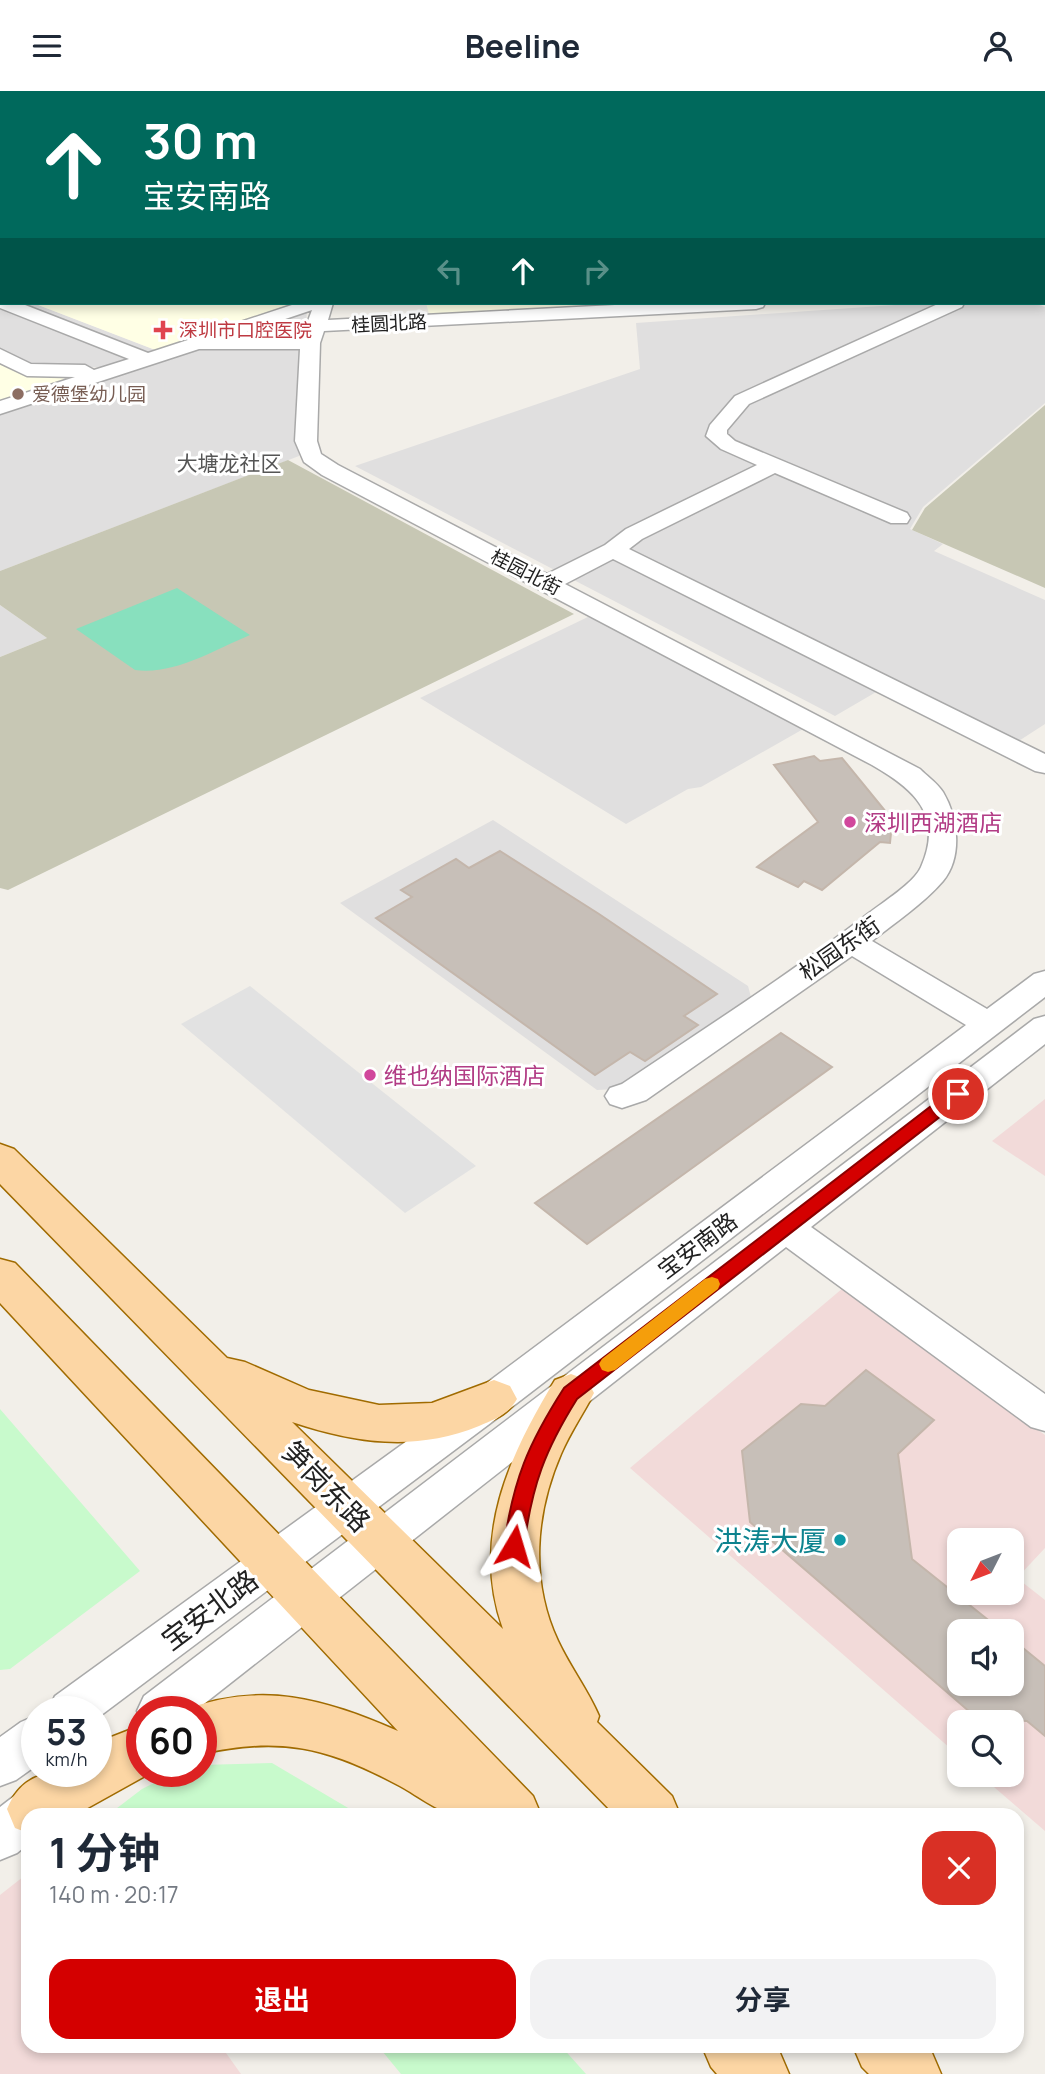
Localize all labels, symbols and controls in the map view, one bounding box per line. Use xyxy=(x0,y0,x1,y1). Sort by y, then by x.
text: Beeline xyxy=(465,24,580,68)
icon: menu xyxy=(28,27,66,65)
icon: person xyxy=(979,27,1017,65)
text: 30 m xyxy=(143,107,258,174)
icon: ahead xyxy=(28,119,119,210)
text: 宝安南路 xyxy=(143,174,271,218)
icon: left xyxy=(431,252,469,290)
icon: ahead xyxy=(504,252,542,290)
icon: right xyxy=(577,252,615,290)
street label: 桂圆北路 xyxy=(350,308,428,338)
place label: 深圳市口腔医院 xyxy=(179,317,312,343)
marker: 深圳市口腔医院 xyxy=(153,320,173,340)
place label: 爱德堡幼儿园 xyxy=(32,381,146,407)
marker: 爱德堡幼儿园 xyxy=(10,386,26,402)
district label: 大塘龙社区 xyxy=(177,449,282,477)
street label: 桂园北街 xyxy=(486,543,566,601)
place label: 深圳西湖酒店 xyxy=(864,806,1002,838)
marker: 深圳西湖酒店 xyxy=(842,814,858,830)
street label: 松园东街 xyxy=(792,909,886,987)
place label: 维也纳国际酒店 xyxy=(384,1059,545,1091)
pin xyxy=(928,1064,988,1124)
marker: 维也纳国际酒店 xyxy=(362,1067,378,1083)
icon: arrive xyxy=(939,1075,977,1113)
street label: 宝安南路 xyxy=(651,1205,743,1285)
street label: 笋岗东路 xyxy=(274,1433,380,1539)
position arrow xyxy=(477,1509,551,1583)
place label: 洪涛大厦 xyxy=(714,1521,826,1559)
north arrow xyxy=(947,1528,1024,1605)
map controls xyxy=(947,1528,1024,1787)
marker: 洪涛大厦 xyxy=(832,1532,848,1548)
street label: 宝安北路 xyxy=(153,1560,265,1658)
button: sound xyxy=(947,1619,1024,1696)
speed limit sign: 60 xyxy=(126,1696,217,1787)
text: 53 xyxy=(46,1708,87,1756)
button: search xyxy=(947,1710,1024,1787)
text: km/h xyxy=(46,1747,87,1771)
text: 1 分钟 xyxy=(49,1823,160,1881)
button: close xyxy=(922,1831,996,1905)
text: 140 m · 20:17 xyxy=(49,1878,179,1910)
button: 退出 xyxy=(49,1959,516,2039)
button: 分享 xyxy=(530,1959,996,2039)

